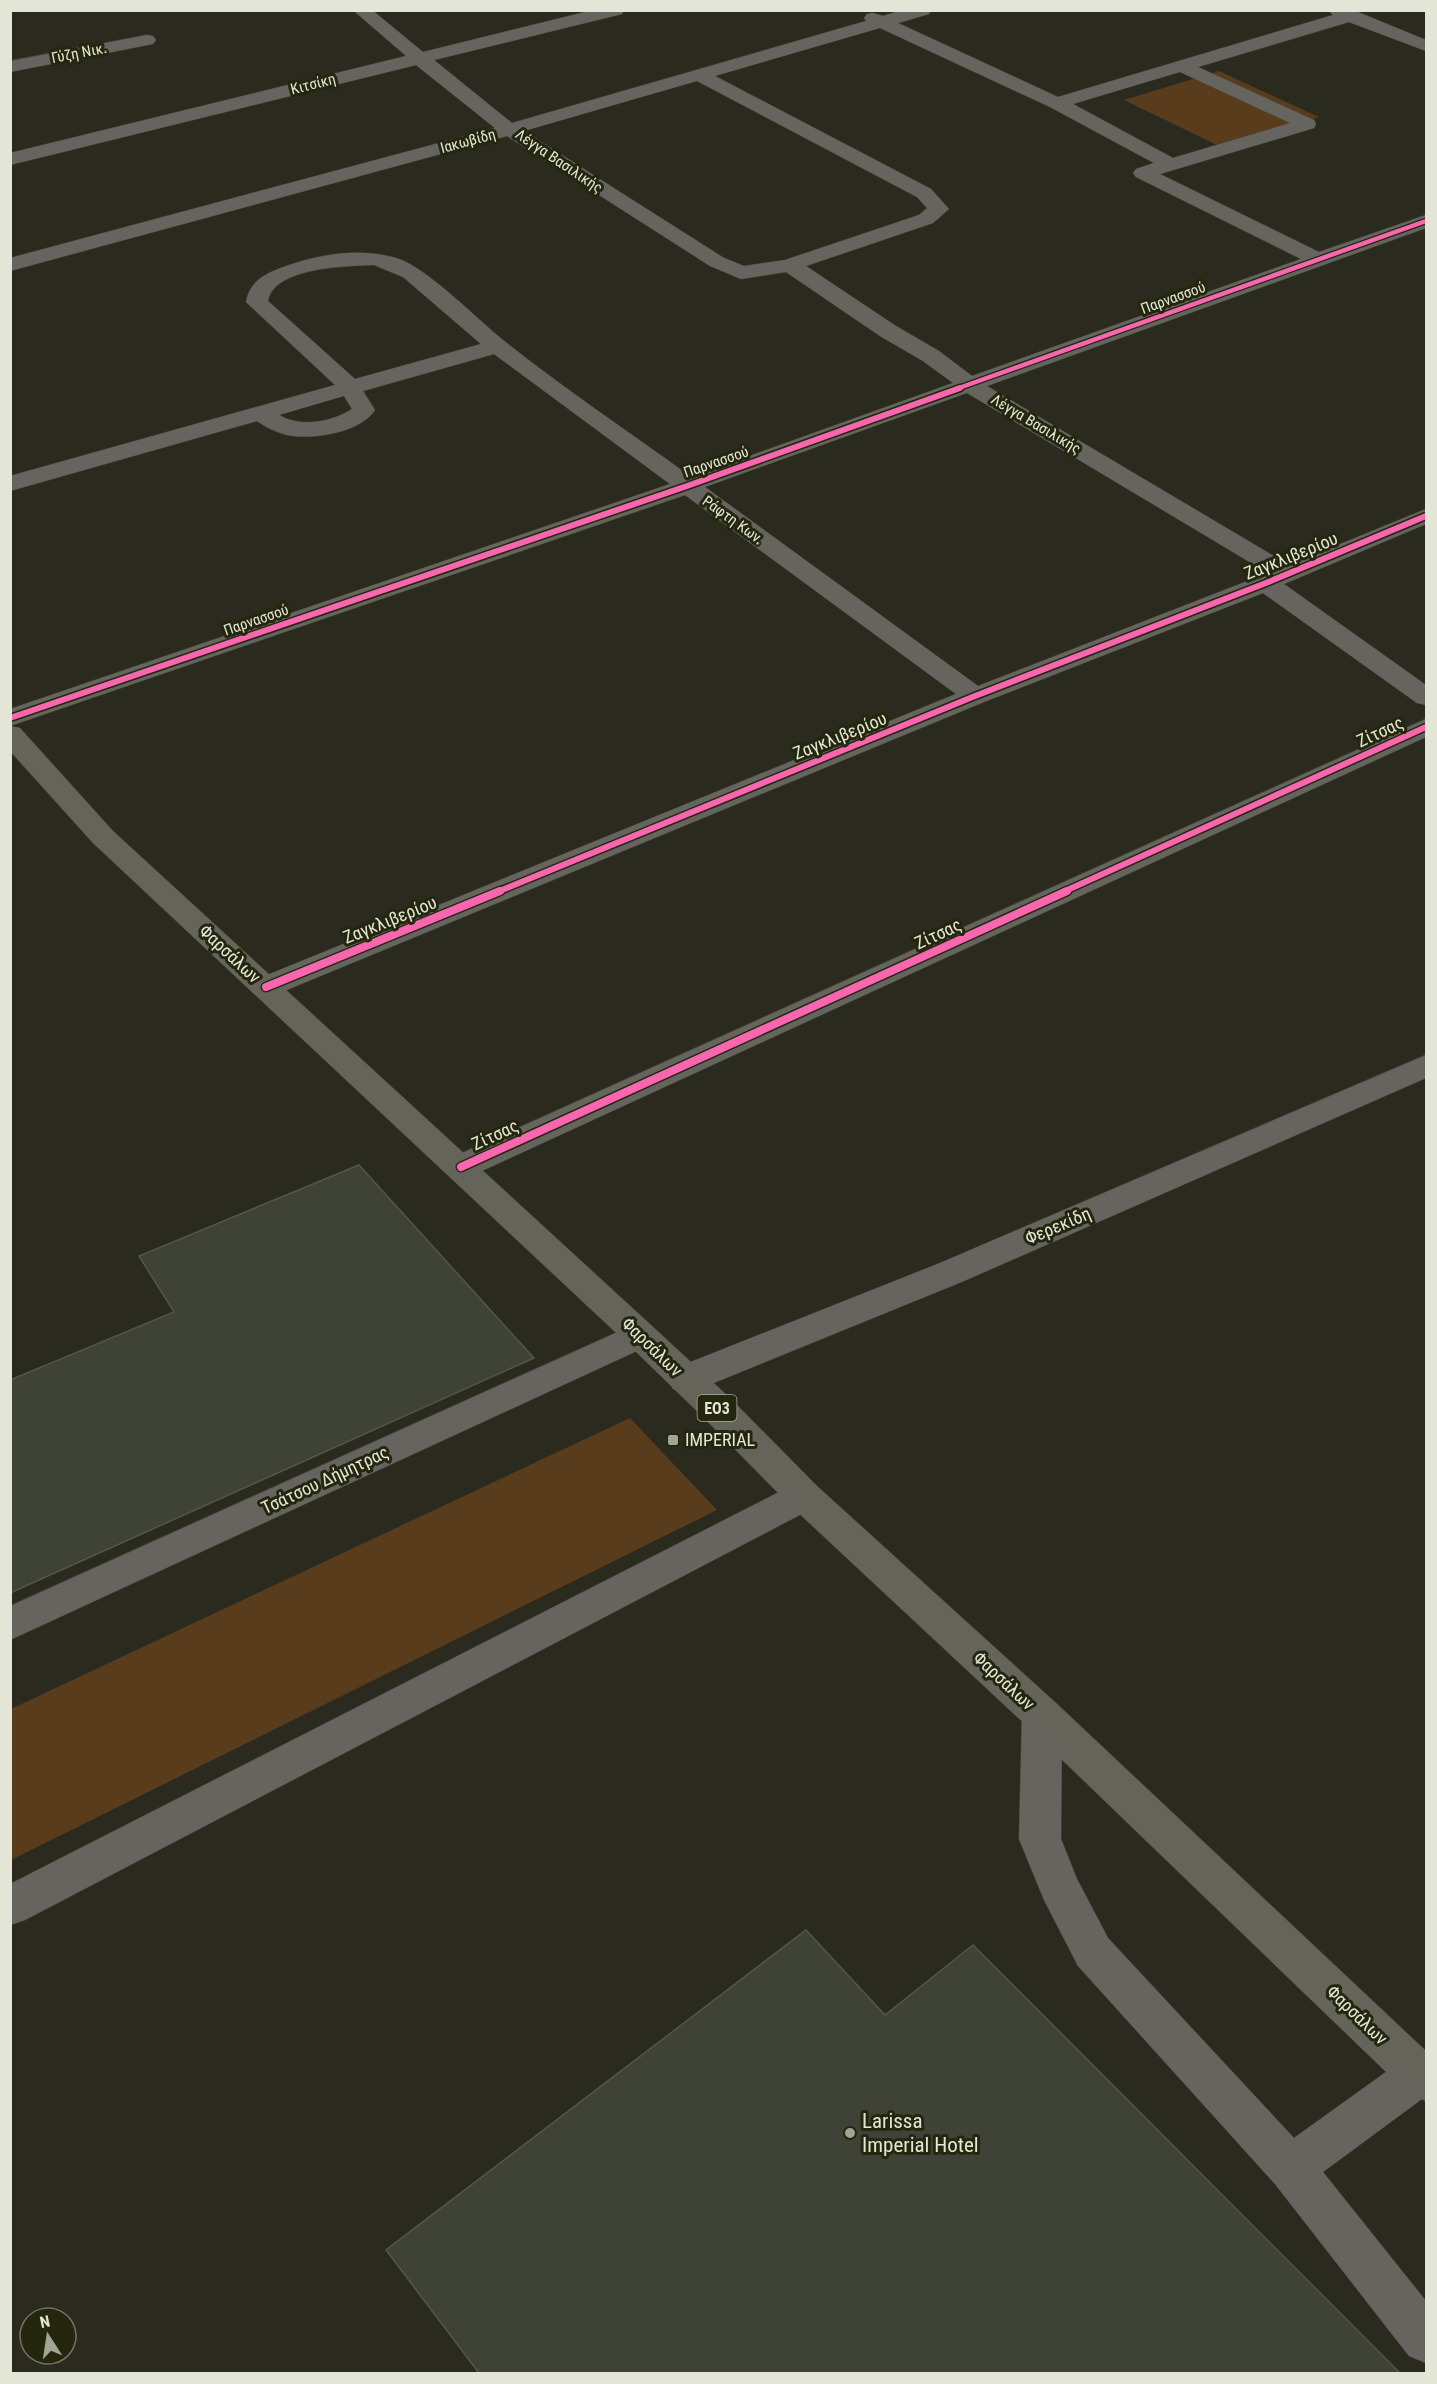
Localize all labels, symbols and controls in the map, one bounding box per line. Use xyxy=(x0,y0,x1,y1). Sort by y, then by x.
street label: Γύζη Νικ. xyxy=(50,39,108,67)
street label: Κιτσίκη xyxy=(289,70,337,98)
street label: Ιακωβίδη xyxy=(438,125,498,157)
street label: Λέγγα Βασιλικής xyxy=(512,125,606,197)
street label: Παρνασσού xyxy=(1138,278,1208,318)
street label: Λέγγα Βασιλικής xyxy=(988,390,1084,458)
street label: Παρνασσού xyxy=(681,442,751,482)
street label: Ράφτη Κων. xyxy=(699,492,767,548)
street label: Ζαγκλιβερίου xyxy=(1241,527,1341,584)
street label: Παρνασσού xyxy=(221,600,291,640)
street label: Ζαγκλιβερίου xyxy=(790,707,890,764)
street label: Ζίτσας xyxy=(1353,712,1407,751)
street label: Ζαγκλιβερίου xyxy=(340,891,440,948)
street label: Ζίτσας xyxy=(911,914,965,953)
street label: Φαρσάλων xyxy=(195,920,266,987)
street label: Ζίτσας xyxy=(468,1115,522,1154)
street label: Φερεκίδη xyxy=(1022,1202,1094,1249)
street label: Φαρσάλων xyxy=(618,1313,687,1381)
road number: ΕΟ3 xyxy=(698,1395,736,1421)
place label: IMPERIAL xyxy=(685,1429,756,1450)
marker: IMPERIAL xyxy=(666,1433,680,1447)
street label: Τσάτσου Δήμητρας xyxy=(258,1441,392,1518)
street label: Φαρσάλων xyxy=(969,1647,1040,1714)
street label: Φαρσάλων xyxy=(1323,1981,1392,2049)
place label: Larissa Imperial Hotel xyxy=(862,2109,979,2157)
marker: Larissa Imperial Hotel xyxy=(843,2126,857,2140)
north arrow xyxy=(18,2306,78,2366)
text: N xyxy=(38,2312,52,2332)

